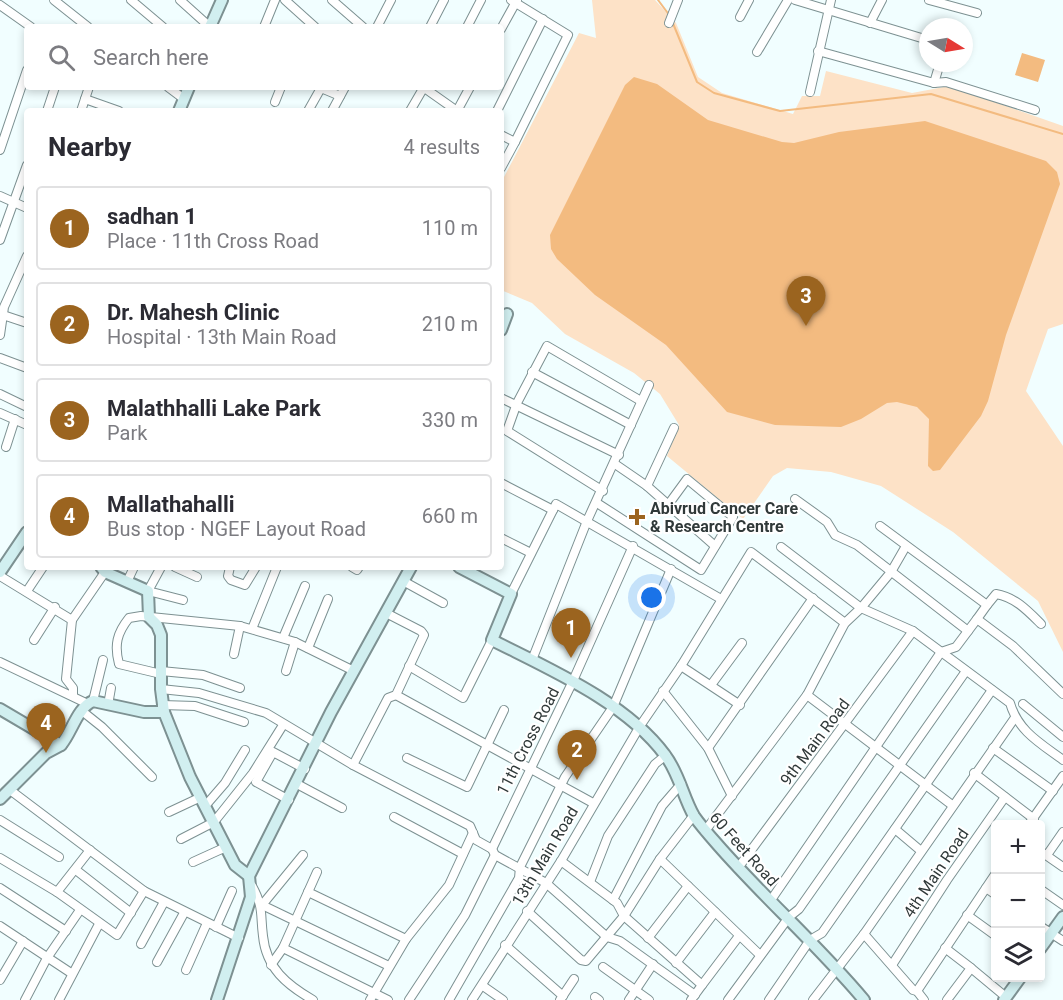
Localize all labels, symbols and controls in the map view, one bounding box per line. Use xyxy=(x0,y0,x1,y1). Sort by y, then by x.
north arrow xyxy=(919,18,973,72)
search box xyxy=(24,24,504,90)
icon: search xyxy=(45,41,78,74)
text: Search here xyxy=(93,45,209,70)
text: Nearby xyxy=(48,132,131,162)
text: 4 results xyxy=(404,135,480,159)
text: sadhan 1 xyxy=(107,204,197,229)
text: 1 xyxy=(64,216,75,240)
text: 110 m xyxy=(422,216,478,240)
text: Place · 11th Cross Road xyxy=(107,229,319,253)
pin: 3 xyxy=(786,276,826,326)
text: Dr. Mahesh Clinic xyxy=(107,300,280,325)
text: 2 xyxy=(64,312,75,336)
text: 210 m xyxy=(422,312,478,336)
text: Hospital · 13th Main Road xyxy=(107,325,337,349)
text: Malathhalli Lake Park xyxy=(107,396,321,421)
text: 3 xyxy=(64,408,75,432)
text: 330 m xyxy=(422,408,478,432)
text: Park xyxy=(107,421,147,445)
text: Mallathahalli xyxy=(107,492,235,517)
place label: Abivrud Cancer Care & Research Centre xyxy=(650,499,798,536)
text: 4 xyxy=(64,504,75,528)
text: 660 m xyxy=(422,504,478,528)
marker: Abivrud Cancer Care & Research Centre xyxy=(628,508,646,526)
text: Bus stop · NGEF Layout Road xyxy=(107,517,366,541)
your location xyxy=(637,583,666,612)
pin: 1 xyxy=(552,608,590,658)
street label: 11th Cross Road xyxy=(493,684,563,798)
street label: 9th Main Road xyxy=(776,695,854,789)
pin: 4 xyxy=(26,704,66,753)
pin: 2 xyxy=(558,730,596,780)
street label: 13th Main Road xyxy=(508,803,582,909)
street label: 60 Feet Road xyxy=(706,808,782,890)
map controls xyxy=(991,820,1045,982)
button: + xyxy=(991,820,1045,874)
street label: 4th Main Road xyxy=(899,825,973,921)
button: − xyxy=(991,874,1045,928)
button: layers xyxy=(991,928,1045,982)

